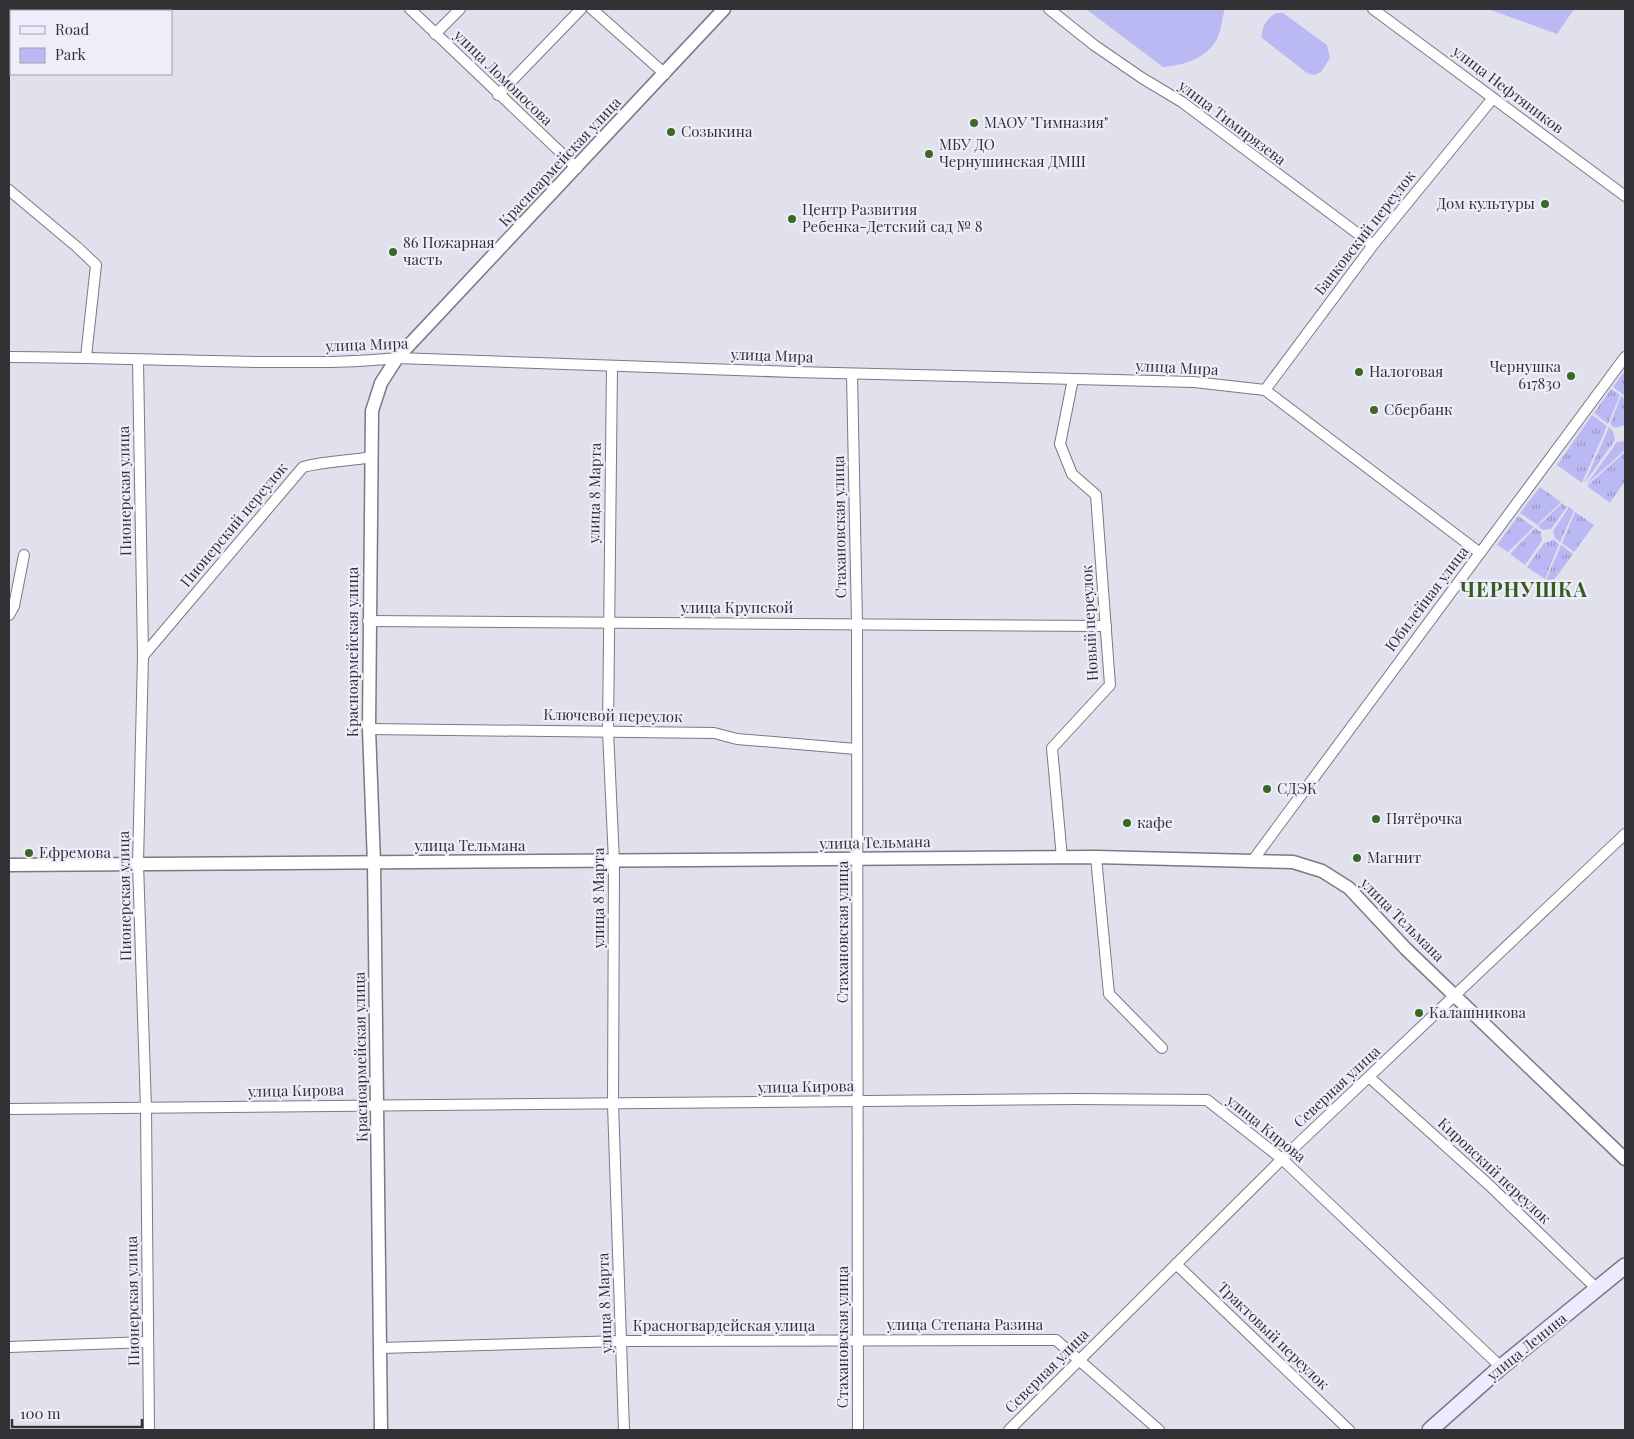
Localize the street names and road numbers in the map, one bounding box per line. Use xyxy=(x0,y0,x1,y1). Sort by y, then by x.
street label: улица Ломоносова xyxy=(449,24,558,130)
street label: улица Нефтяников xyxy=(1448,40,1568,138)
street label: улица Тимирязева xyxy=(1174,75,1291,170)
street label: Красноармейская улица xyxy=(494,92,625,230)
street label: Банковский переулок xyxy=(1309,166,1419,299)
street label: улица Мира xyxy=(324,333,409,355)
street label: улица Мира xyxy=(729,344,814,366)
street label: улица Мира xyxy=(1134,355,1219,379)
street label: Пионерская улица xyxy=(113,425,135,556)
street label: улица 8 Марта xyxy=(583,442,605,545)
street label: Стахановская улица xyxy=(828,455,850,598)
street label: Пионерский переулок xyxy=(175,457,292,591)
street label: Юбилейная улица xyxy=(1380,541,1473,655)
street label: Новый переулок xyxy=(1076,564,1102,682)
street label: Красноармейская улица xyxy=(342,566,362,737)
street label: улица Крупской xyxy=(680,597,793,617)
street label: Ключевой переулок xyxy=(543,704,683,726)
street label: Пионерская улица xyxy=(113,830,135,961)
street label: улица Тельмана xyxy=(818,831,931,853)
street label: улица Тельмана xyxy=(413,835,526,855)
street label: улица 8 Марта xyxy=(588,847,608,949)
street label: Стахановская улица xyxy=(832,860,852,1003)
street label: улица Тельмана xyxy=(1356,872,1449,966)
street label: Красноармейская улица xyxy=(349,971,371,1142)
street label: Северная улица xyxy=(1289,1041,1384,1132)
street label: улица Кирова xyxy=(757,1075,855,1097)
street label: улица Кирова xyxy=(247,1079,345,1101)
street label: улица Кирова xyxy=(1222,1089,1311,1167)
street label: Кировский переулок xyxy=(1434,1113,1556,1228)
street label: Пионерская улица xyxy=(121,1235,143,1366)
street label: улица 8 Марта xyxy=(592,1252,616,1355)
street label: Стахановская улица xyxy=(832,1265,852,1408)
street label: Трактовый переулок xyxy=(1214,1277,1334,1394)
street label: улица Ленина xyxy=(1482,1308,1571,1385)
street label: улица Степана Разина xyxy=(886,1314,1044,1334)
street label: Красногвардейская улица xyxy=(633,1315,816,1335)
street label: Северная улица xyxy=(1000,1323,1093,1417)

